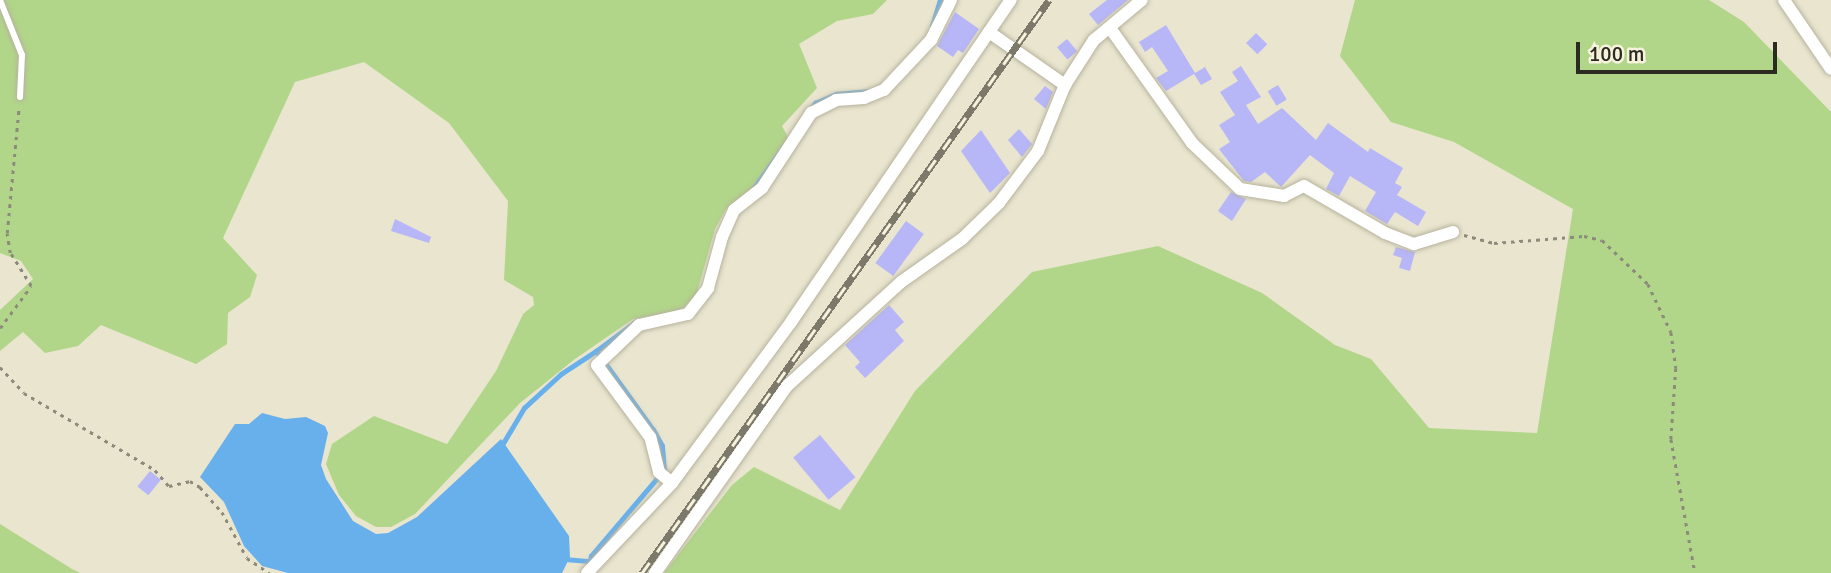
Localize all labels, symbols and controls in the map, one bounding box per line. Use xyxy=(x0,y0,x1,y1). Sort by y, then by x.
scale bar xyxy=(1579,28,1780,72)
text: 100 m xyxy=(1589,41,1644,67)

